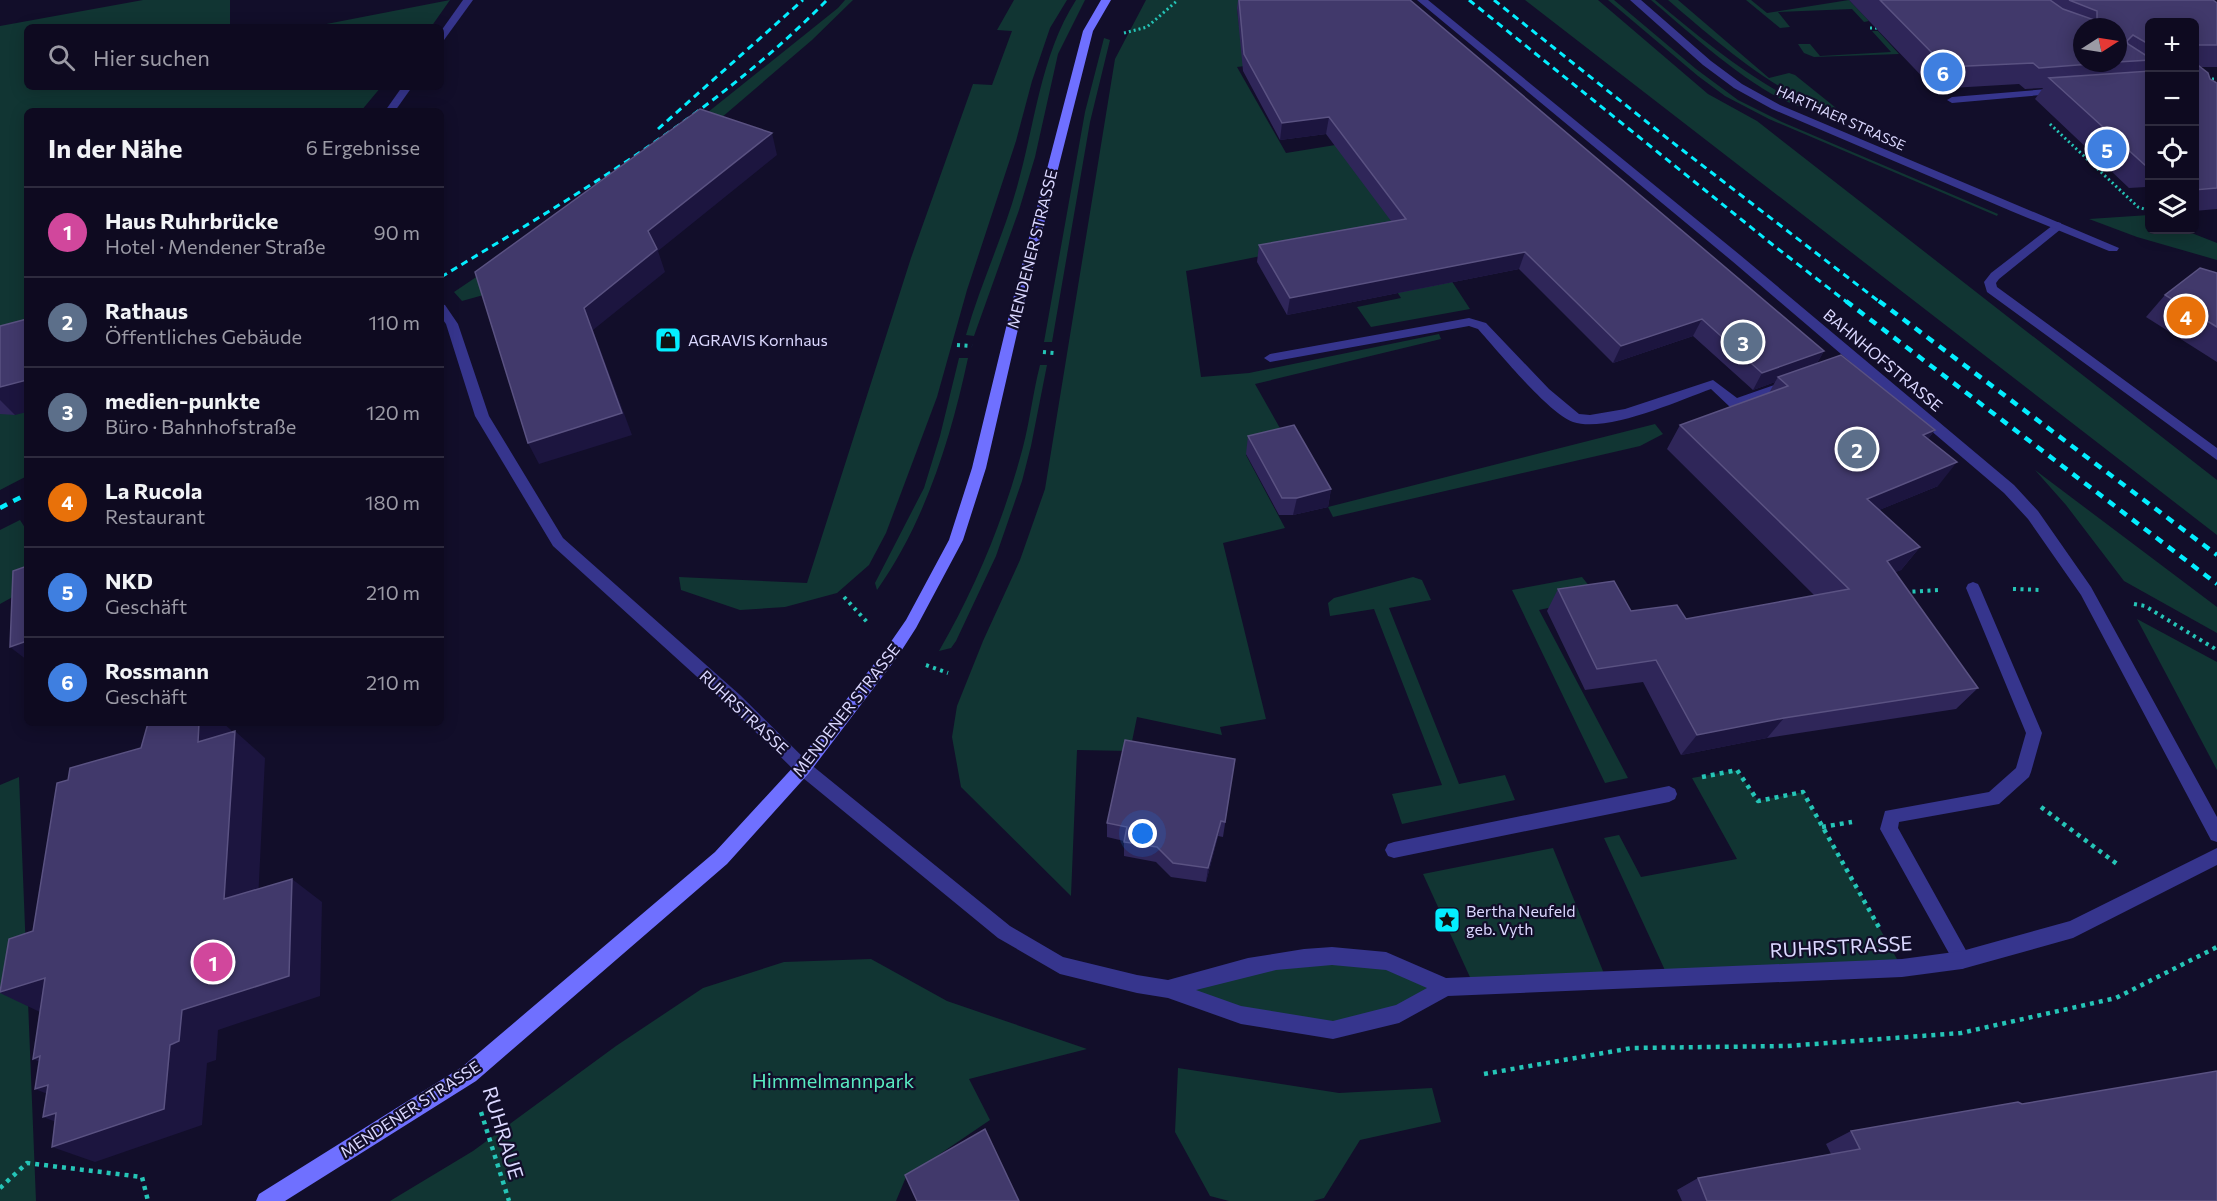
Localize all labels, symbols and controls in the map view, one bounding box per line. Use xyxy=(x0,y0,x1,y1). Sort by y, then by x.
north arrow xyxy=(2073,18,2127,72)
map controls xyxy=(2145,18,2199,234)
button: + xyxy=(2145,18,2199,72)
search box xyxy=(24,24,444,90)
icon: search xyxy=(45,41,78,74)
text: Hier suchen xyxy=(93,44,210,71)
pin: 6 xyxy=(1924,50,1962,94)
button: − xyxy=(2145,72,2199,126)
street label: HARTHAER STRASSE xyxy=(1774,81,1908,154)
pin: 5 xyxy=(2088,126,2126,172)
button: locate xyxy=(2145,126,2199,180)
text: In der Nähe xyxy=(48,132,183,163)
text: 6 Ergebnisse xyxy=(306,135,420,159)
street label: MENDENER STRASSE xyxy=(1003,168,1060,330)
button: layers xyxy=(2145,180,2199,234)
text: Haus Ruhrbrücke xyxy=(105,207,278,234)
text: 1 xyxy=(63,220,72,244)
text: 90 m xyxy=(374,220,420,244)
text: Hotel · Mendener Straße xyxy=(105,234,326,258)
pin: 4 xyxy=(2166,294,2206,338)
text: Rathaus xyxy=(105,297,188,324)
street label: BAHNHOFSTRASSE xyxy=(1820,304,1947,415)
text: 2 xyxy=(62,310,73,334)
text: 110 m xyxy=(369,310,420,334)
pin: 3 xyxy=(1724,320,1762,364)
text: Öffentliches Gebäude xyxy=(105,324,302,348)
shop icon: AGRAVIS Kornhaus xyxy=(653,325,683,355)
place label: AGRAVIS Kornhaus xyxy=(688,330,828,349)
text: medien-punkte xyxy=(105,387,260,414)
text: 3 xyxy=(62,400,73,424)
text: 120 m xyxy=(366,400,420,424)
text: Büro · Bahnhofstraße xyxy=(105,414,296,438)
pin: 2 xyxy=(1838,426,1876,472)
text: La Rucola xyxy=(105,477,202,504)
text: 4 xyxy=(61,490,74,514)
text: 180 m xyxy=(365,490,420,514)
text: Restaurant xyxy=(105,504,205,528)
text: NKD xyxy=(105,567,153,594)
text: 5 xyxy=(62,580,73,604)
text: 210 m xyxy=(366,580,420,604)
text: Geschäft xyxy=(105,594,187,618)
street label: MENDENER STRASSE xyxy=(788,640,903,780)
text: Rossmann xyxy=(105,657,209,684)
street label: RUHRSTRASSE xyxy=(696,666,793,758)
text: 6 xyxy=(61,670,74,694)
text: 210 m xyxy=(366,670,420,694)
text: Geschäft xyxy=(105,684,187,708)
your location xyxy=(1128,819,1157,848)
place label: Bertha Neufeld geb. Vyth xyxy=(1466,901,1575,938)
place icon: Bertha Neufeld geb. Vyth xyxy=(1432,905,1462,935)
street label: RUHRSTRASSE xyxy=(1769,930,1913,962)
pin: 1 xyxy=(194,940,232,984)
street label: MENDENER STRASSE xyxy=(336,1056,483,1161)
park label: Himmelmannpark xyxy=(752,1068,914,1092)
street label: RUHRAUE xyxy=(478,1083,529,1182)

